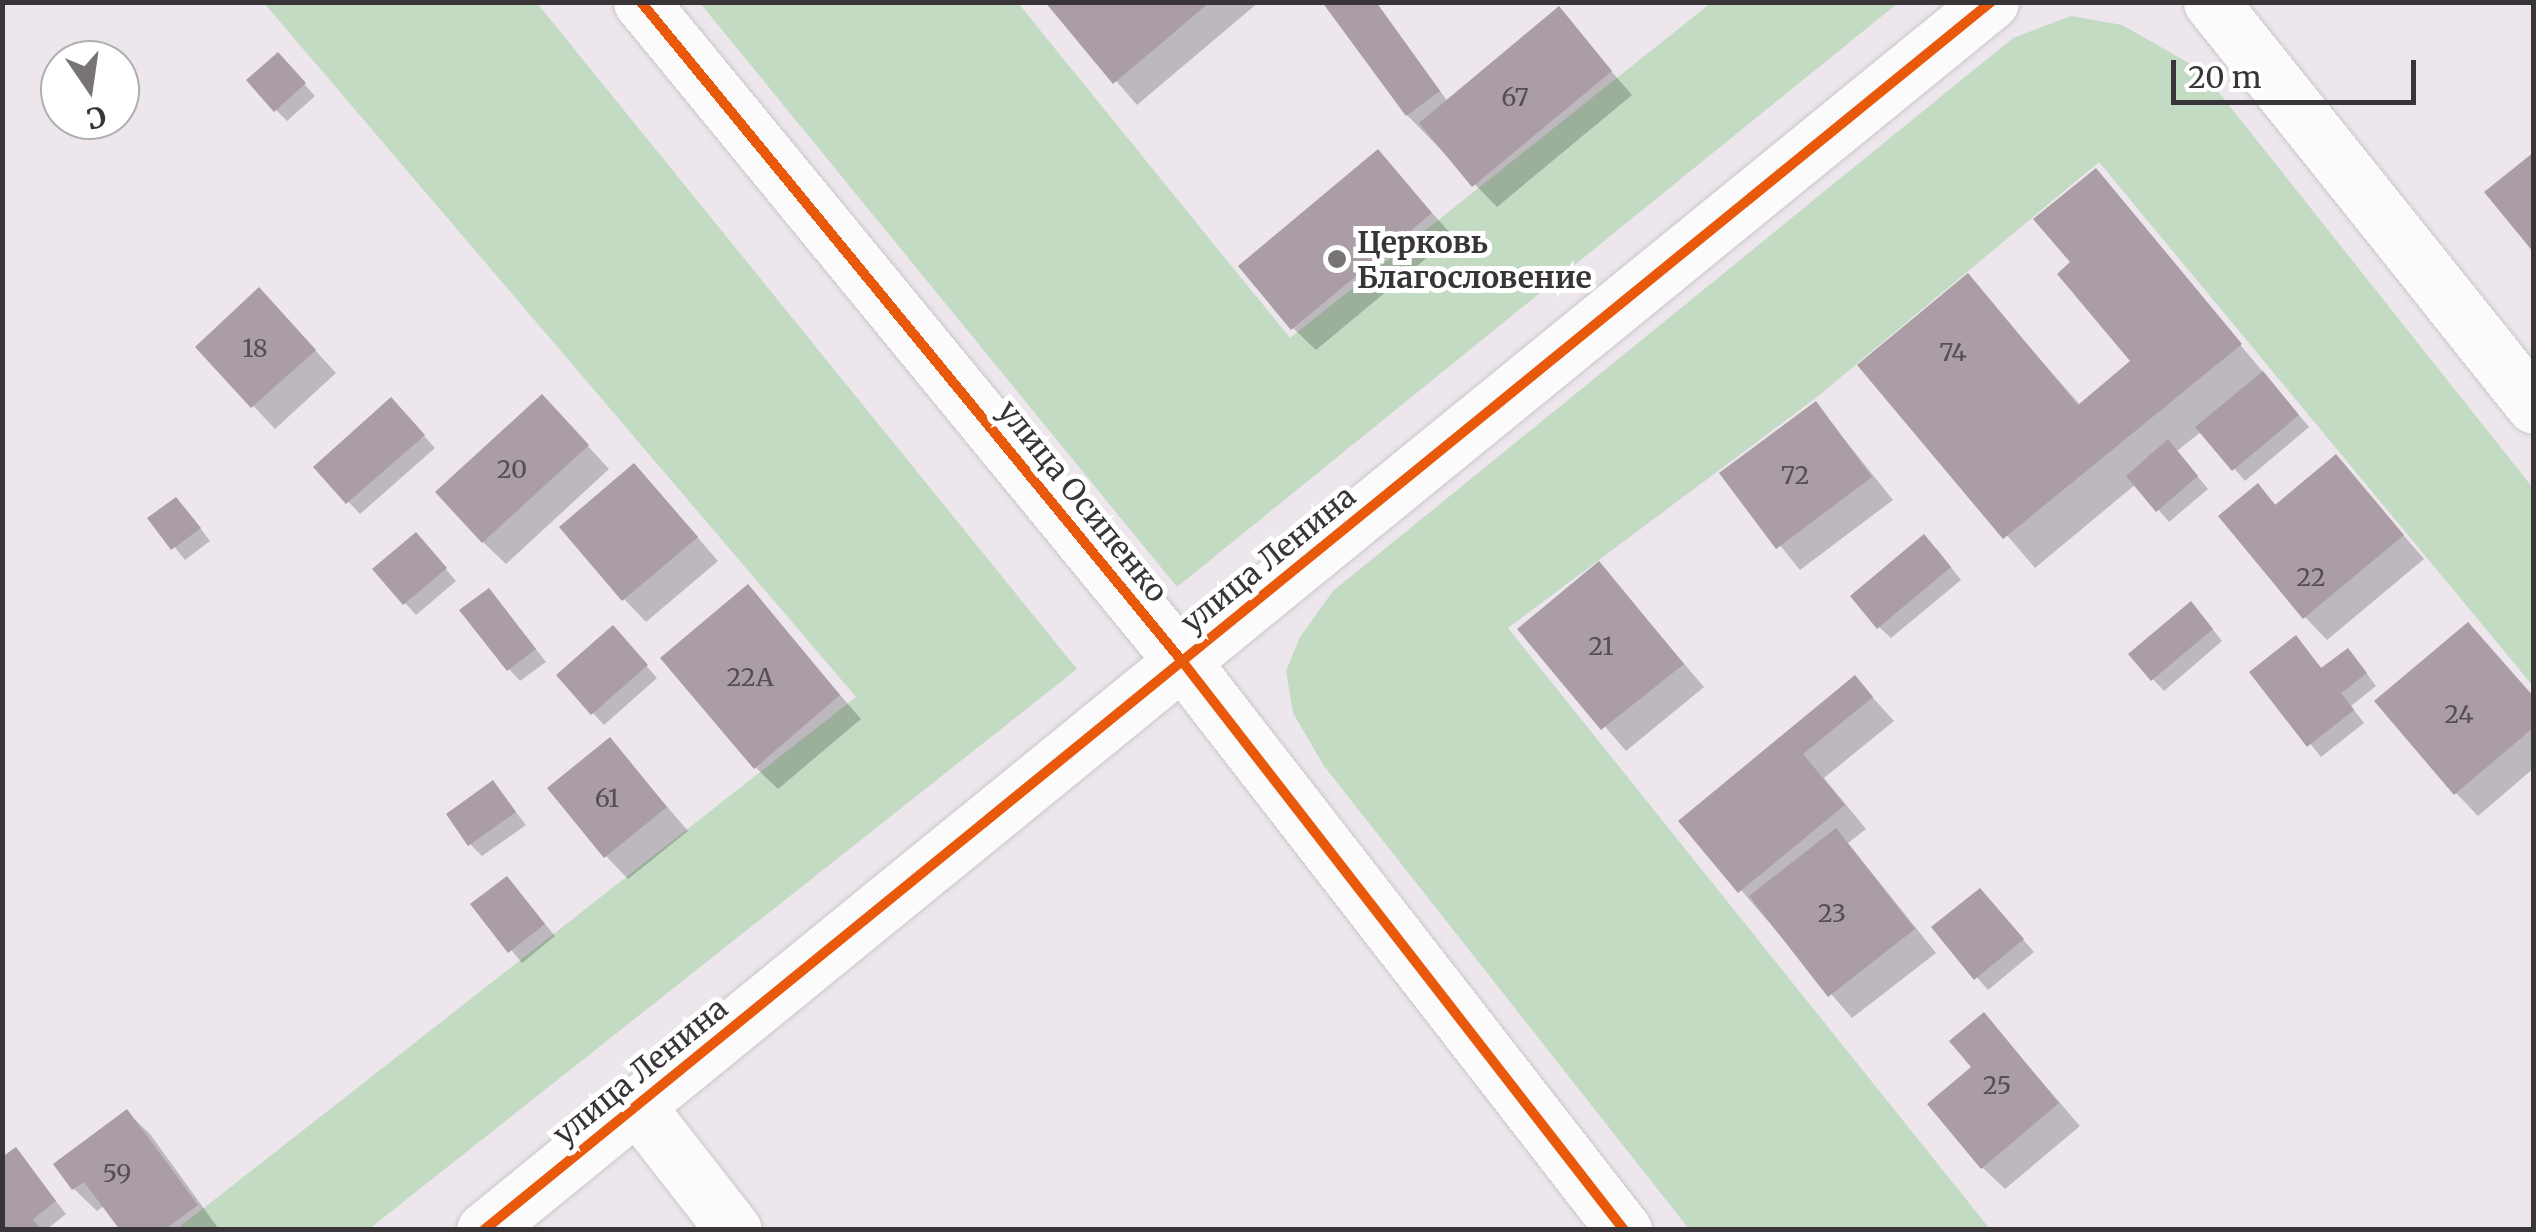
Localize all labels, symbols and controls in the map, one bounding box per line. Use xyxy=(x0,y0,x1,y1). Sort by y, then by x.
north arrow xyxy=(40,40,140,140)
scale bar xyxy=(2176,40,2421,102)
text: 20 m xyxy=(2188,58,2261,96)
house number: 67 xyxy=(1501,82,1529,112)
text: С xyxy=(83,98,109,137)
place label: Церковь Благословение xyxy=(1357,224,1592,294)
marker: Церковь Благословение xyxy=(1326,248,1348,270)
house number: 18 xyxy=(242,333,268,363)
house number: 74 xyxy=(1939,337,1967,367)
street label: улица Осипенко xyxy=(991,393,1175,609)
house number: 20 xyxy=(497,454,527,484)
house number: 72 xyxy=(1781,460,1809,490)
street label: улица Ленина xyxy=(1174,478,1362,640)
house number: 22 xyxy=(2296,562,2326,592)
house number: 21 xyxy=(1588,631,1614,661)
house number: 22А xyxy=(726,662,774,692)
house number: 24 xyxy=(2444,699,2474,729)
house number: 61 xyxy=(595,783,619,813)
house number: 23 xyxy=(1818,898,1846,928)
street label: улица Ленина xyxy=(546,990,734,1152)
house number: 25 xyxy=(1983,1070,2011,1100)
house number: 59 xyxy=(103,1158,131,1188)

